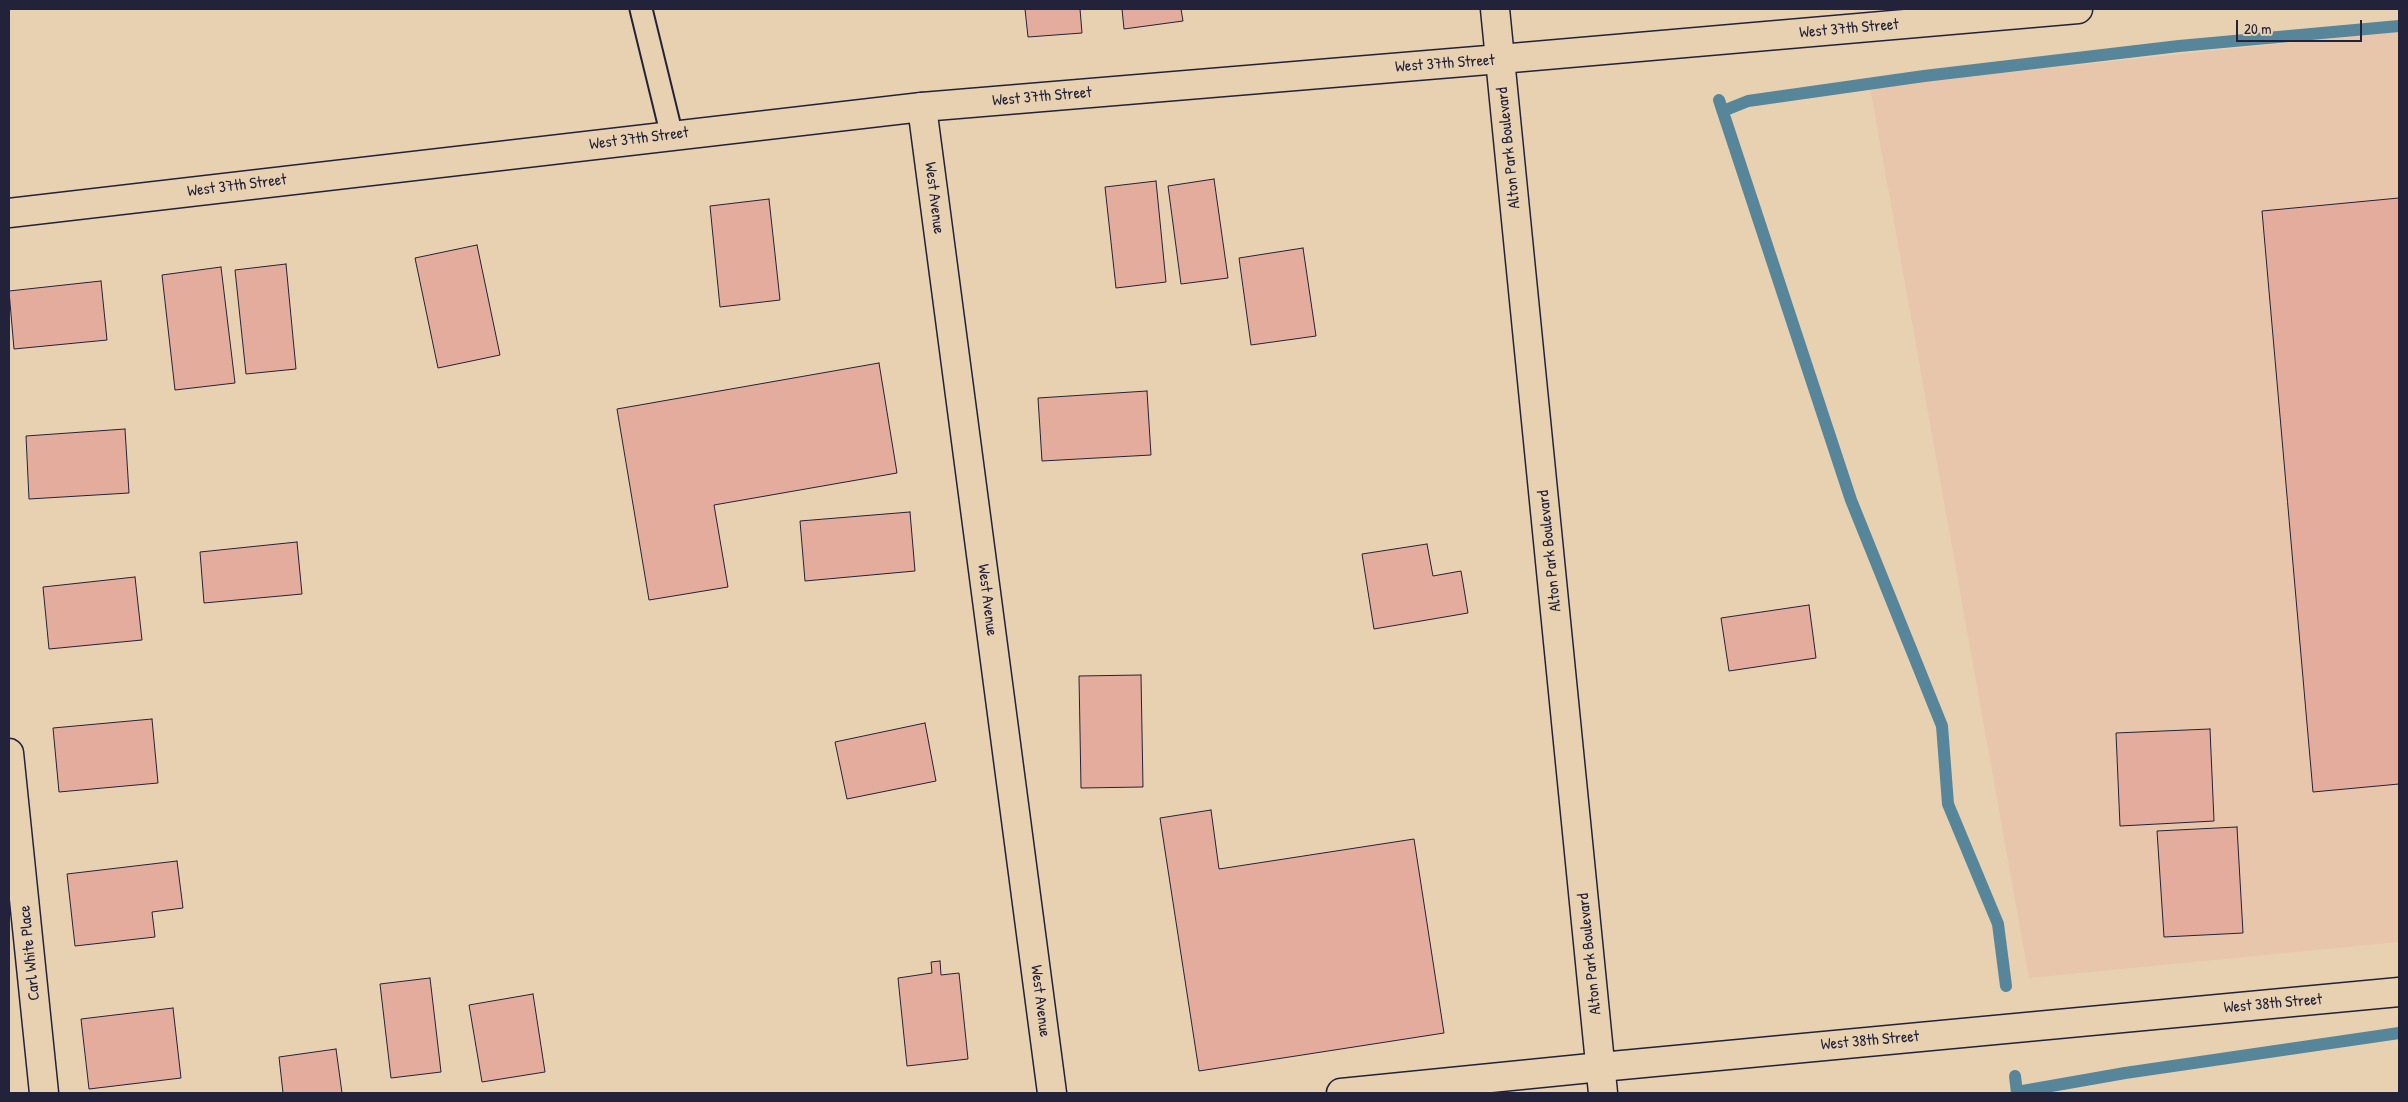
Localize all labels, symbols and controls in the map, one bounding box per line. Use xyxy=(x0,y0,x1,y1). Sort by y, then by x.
scale bar xyxy=(2238,10,2364,42)
street label: West 37th Street xyxy=(1798,15,1900,43)
text: 20 m xyxy=(2244,18,2271,39)
street label: West 37th Street xyxy=(1395,51,1495,77)
street label: West 37th Street xyxy=(991,83,1093,111)
street label: Alton Park Boulevard xyxy=(1493,86,1525,210)
street label: West 37th Street xyxy=(588,123,690,155)
street label: West Avenue xyxy=(920,161,948,235)
street label: West 37th Street xyxy=(186,170,288,202)
street label: Alton Park Boulevard xyxy=(1534,489,1566,613)
street label: West Avenue xyxy=(973,563,1001,637)
street label: Alton Park Boulevard xyxy=(1574,892,1606,1016)
street label: Carl White Place xyxy=(15,904,45,1002)
street label: West Avenue xyxy=(1026,964,1054,1038)
street label: West 38th Street xyxy=(2223,990,2323,1018)
street label: West 38th Street xyxy=(1820,1027,1920,1055)

